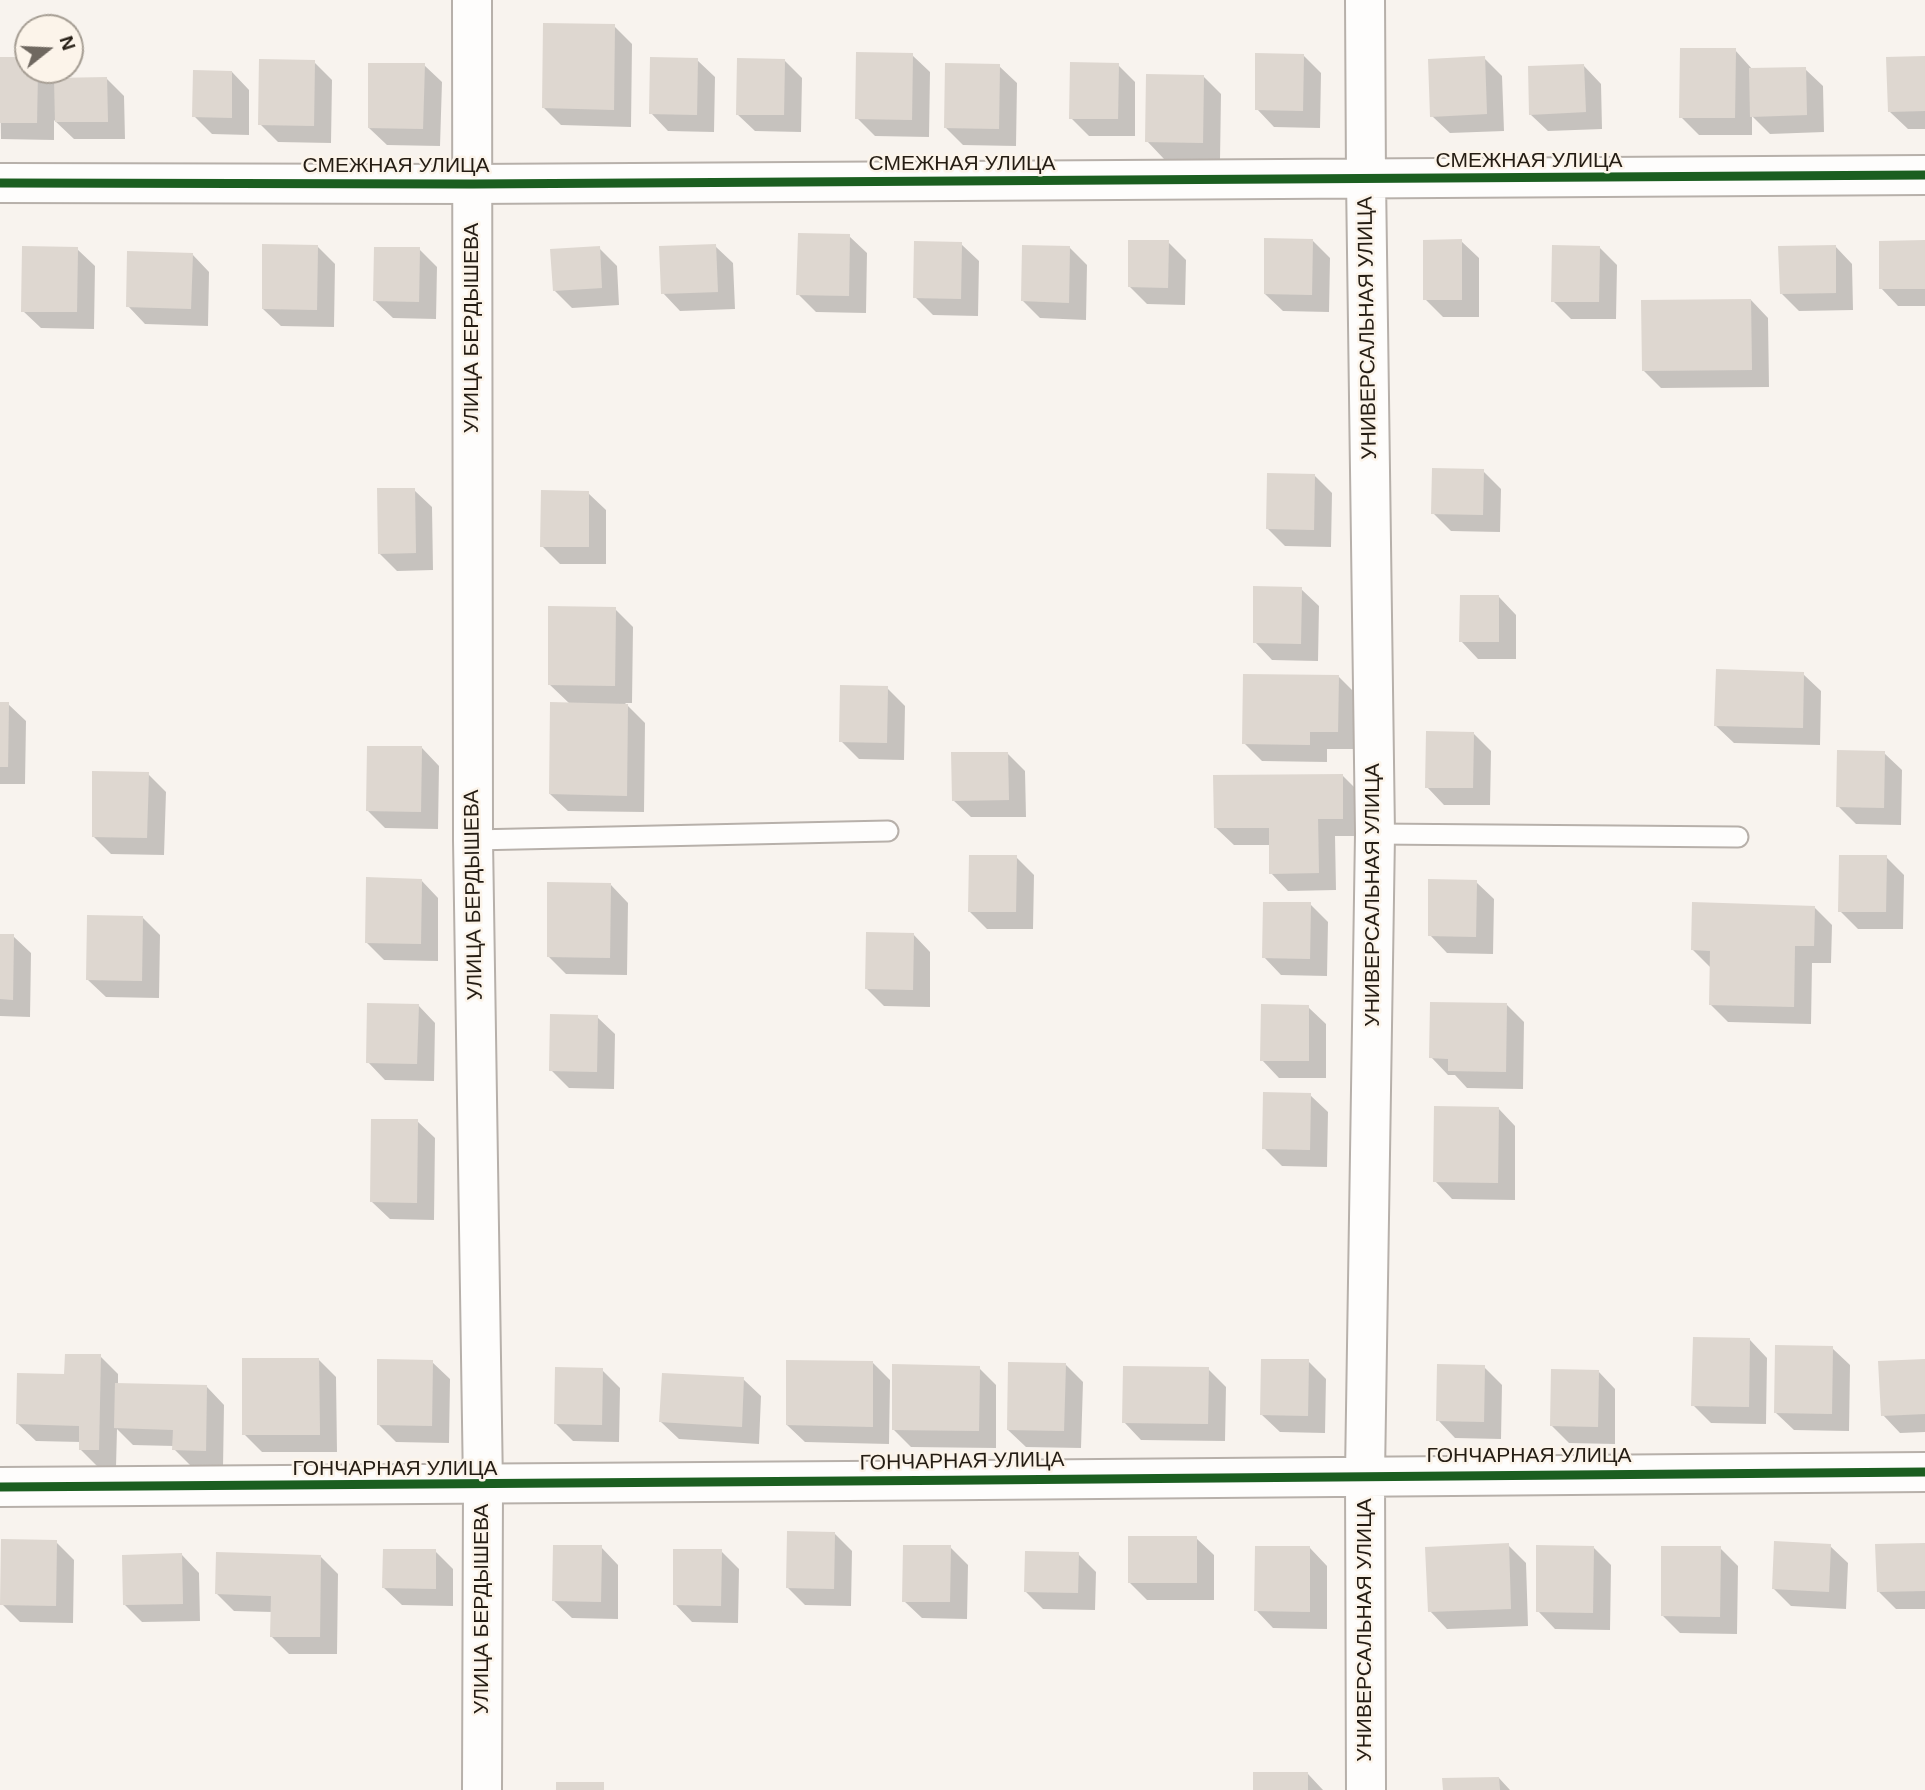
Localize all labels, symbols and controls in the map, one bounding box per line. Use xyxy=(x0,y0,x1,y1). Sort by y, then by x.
north arrow xyxy=(14,14,84,84)
text: N xyxy=(55,33,80,53)
street label: СМЕЖНАЯ УЛИЦА xyxy=(1435,148,1623,174)
street label: СМЕЖНАЯ УЛИЦА xyxy=(868,151,1056,177)
street label: СМЕЖНАЯ УЛИЦА xyxy=(302,153,490,179)
street label: УНИВЕРСАЛЬНАЯ УЛИЦА xyxy=(1353,196,1383,460)
street label: УЛИЦА БЕРДЫШЕВА xyxy=(459,223,485,433)
street label: УНИВЕРСАЛЬНАЯ УЛИЦА xyxy=(1360,763,1386,1027)
street label: УЛИЦА БЕРДЫШЕВА xyxy=(460,789,488,1001)
street label: ГОНЧАРНАЯ УЛИЦА xyxy=(1427,1443,1631,1469)
street label: ГОНЧАРНАЯ УЛИЦА xyxy=(859,1448,1065,1476)
street label: ГОНЧАРНАЯ УЛИЦА xyxy=(293,1456,497,1482)
street label: УНИВЕРСАЛЬНАЯ УЛИЦА xyxy=(1352,1498,1378,1762)
street label: УЛИЦА БЕРДЫШЕВА xyxy=(469,1504,495,1714)

